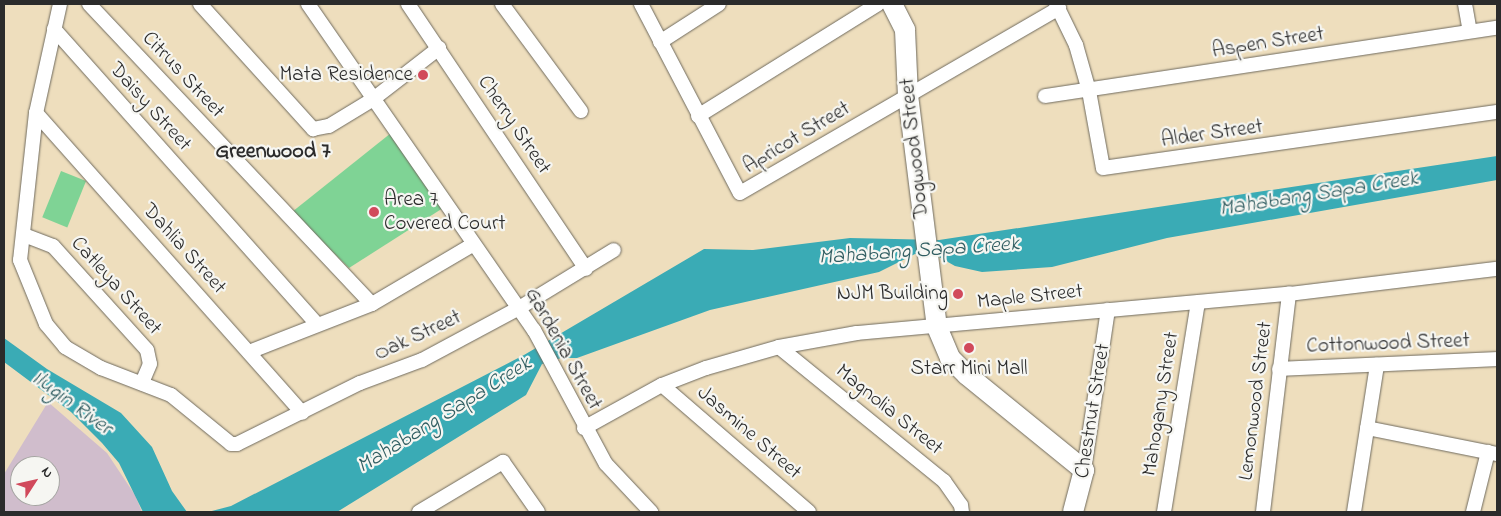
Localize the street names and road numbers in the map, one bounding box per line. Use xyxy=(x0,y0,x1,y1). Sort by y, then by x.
street label: Aspen Street xyxy=(1210,22,1326,64)
street label: Citrus Street xyxy=(136,26,230,124)
street label: Daisy Street xyxy=(103,57,197,157)
street label: Cherry Street xyxy=(472,71,556,179)
street label: Dogwood Street xyxy=(895,76,935,220)
street label: Apricot Street xyxy=(739,96,855,180)
street label: Alder Street xyxy=(1160,114,1264,154)
street label: Dahlia Street xyxy=(137,198,231,300)
street label: Catleya Street xyxy=(65,231,167,341)
street label: Maple Street xyxy=(976,279,1084,315)
street label: Gardenia Street xyxy=(519,283,607,415)
street label: Oak Street xyxy=(371,305,465,367)
street label: Lemonwood Street xyxy=(1234,320,1278,482)
street label: Cottonwood Street xyxy=(1306,329,1470,359)
street label: Mahogany Street xyxy=(1137,330,1185,478)
street label: Chestnut Street xyxy=(1070,342,1116,480)
street label: Magnolia Street xyxy=(830,359,948,461)
street label: Jasmine Street xyxy=(692,381,806,485)

